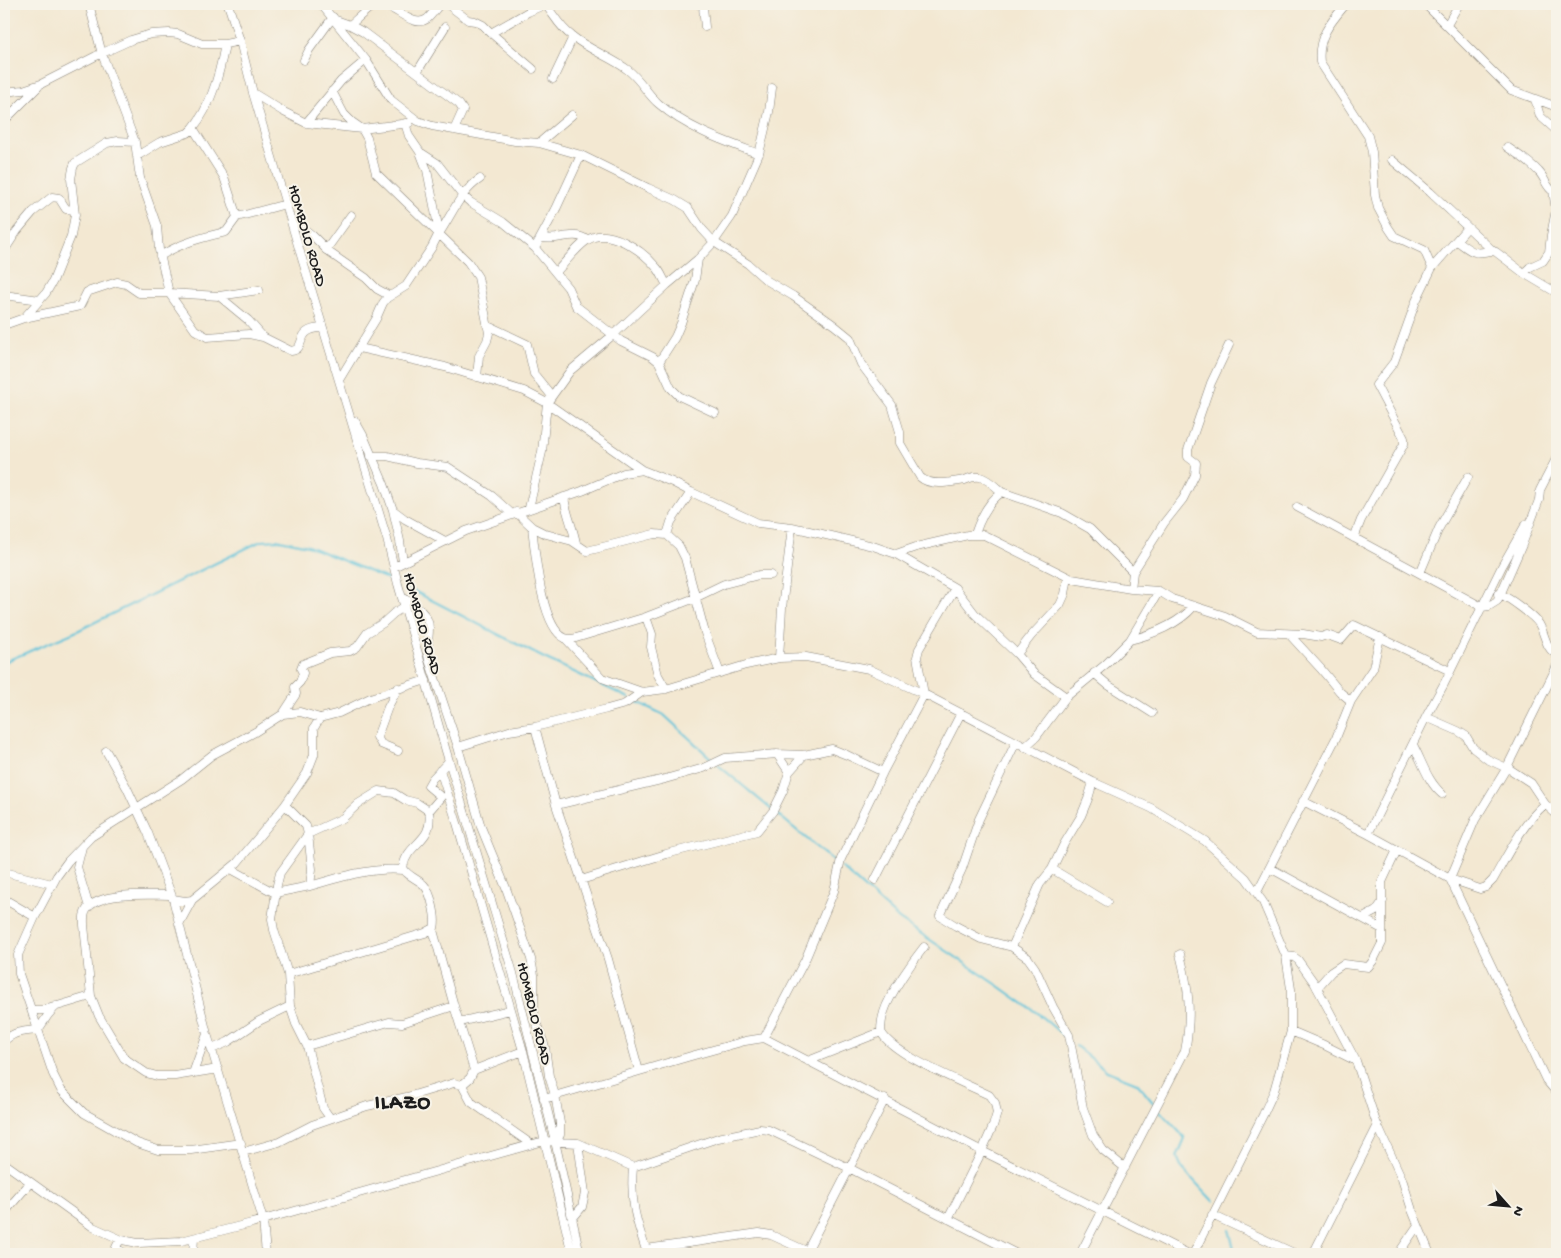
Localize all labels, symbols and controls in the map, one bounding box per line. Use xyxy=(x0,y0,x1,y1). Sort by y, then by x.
street label: HOMBOLO ROAD xyxy=(282,183,329,290)
street label: HOMBOLO ROAD xyxy=(397,571,444,678)
street label: HOMBOLO ROAD xyxy=(511,961,555,1068)
district label: ILAZO xyxy=(375,1092,431,1117)
north arrow xyxy=(1484,1180,1534,1230)
text: N xyxy=(1508,1203,1527,1219)

